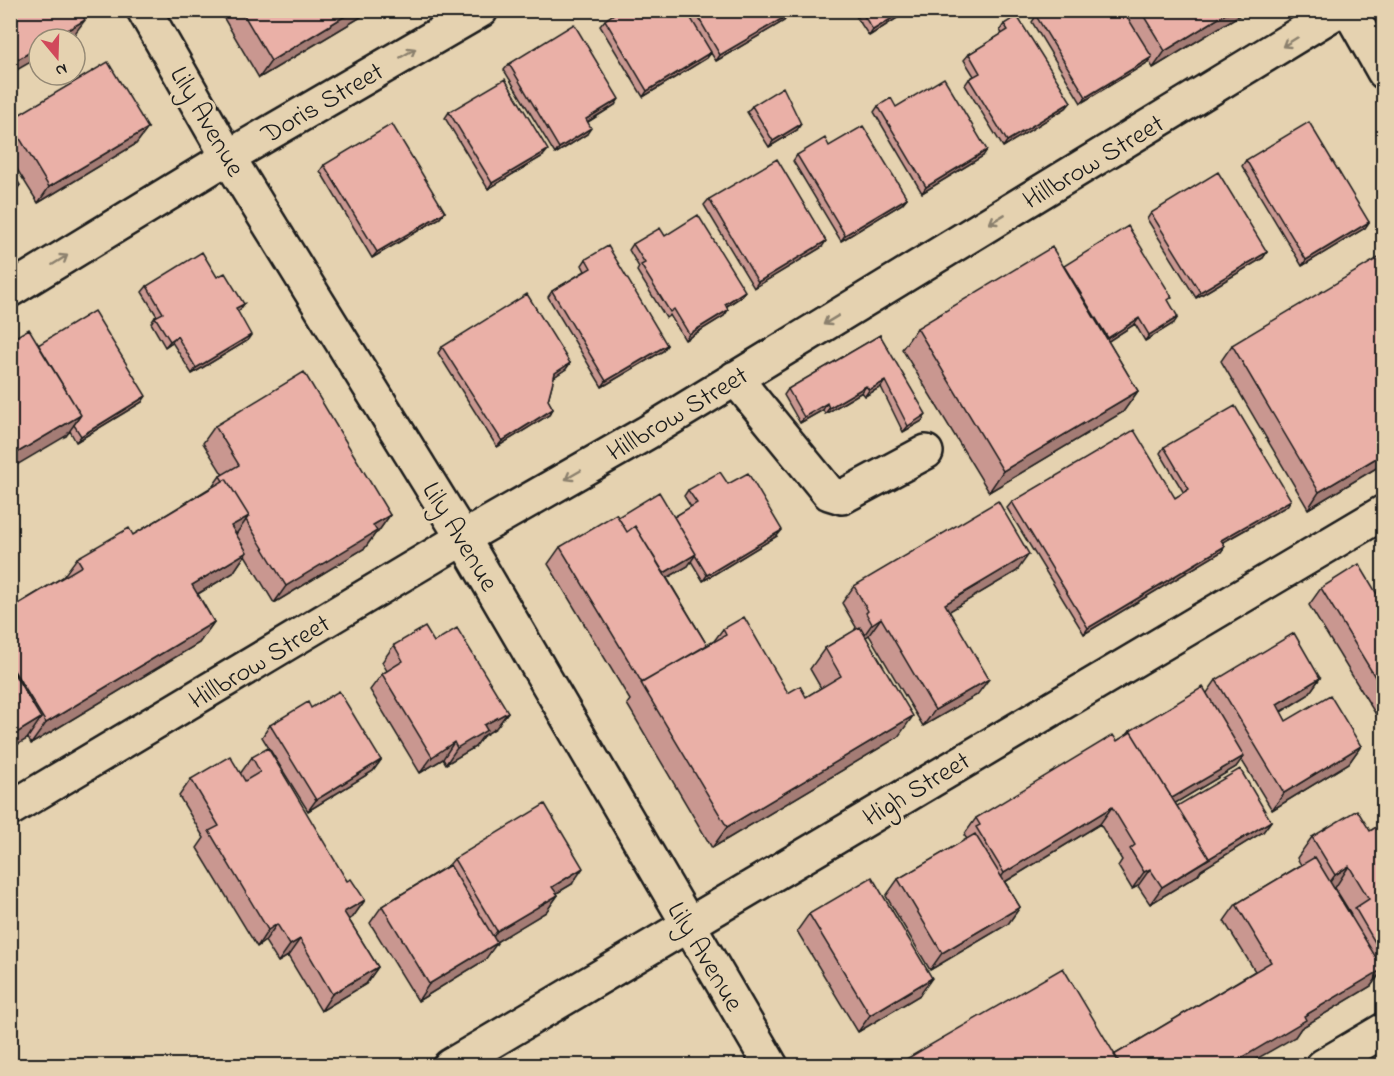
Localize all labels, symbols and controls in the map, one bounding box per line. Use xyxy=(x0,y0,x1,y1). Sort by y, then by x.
north arrow xyxy=(27,27,87,87)
one-way arrow xyxy=(1282,36,1299,48)
one-way arrow xyxy=(399,46,416,58)
street label: Doris Street xyxy=(254,53,392,155)
text: N xyxy=(52,56,70,82)
street label: Lily Avenue xyxy=(158,60,254,186)
street label: Hillbrow Street xyxy=(1016,106,1172,221)
one-way arrow xyxy=(989,213,1006,225)
one-way arrow xyxy=(51,253,68,265)
one-way arrow xyxy=(823,315,840,327)
street label: Hillbrow Street xyxy=(600,358,756,473)
one-way arrow xyxy=(565,469,582,481)
street label: Lily Avenue xyxy=(411,475,507,600)
street label: Hillbrow Street xyxy=(182,606,338,721)
street label: High Street xyxy=(856,743,978,838)
street label: Lily Avenue xyxy=(656,895,752,1020)

